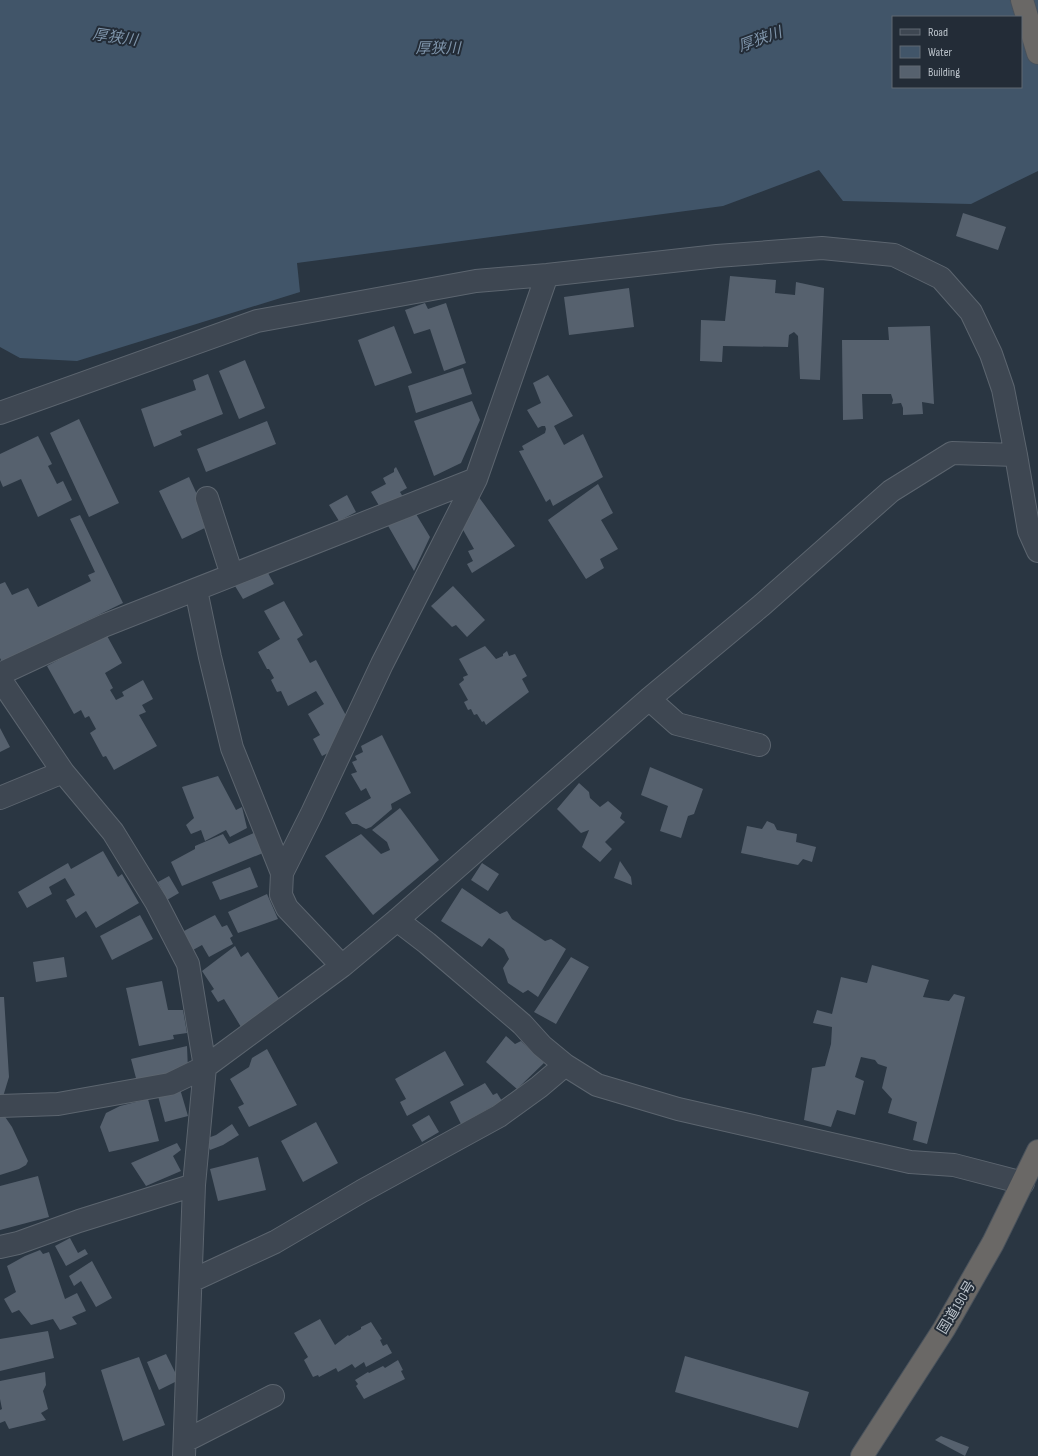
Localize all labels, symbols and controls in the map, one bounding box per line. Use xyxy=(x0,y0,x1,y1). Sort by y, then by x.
legend xyxy=(892,16,1022,88)
water label: 厚狭川 xyxy=(736,22,786,56)
water label: 厚狭川 xyxy=(91,25,141,50)
text: Road xyxy=(928,25,948,40)
water label: 厚狭川 xyxy=(415,39,462,58)
text: Water xyxy=(928,45,952,60)
text: Building xyxy=(928,65,960,80)
street label: 国道190号 xyxy=(934,1277,979,1337)

